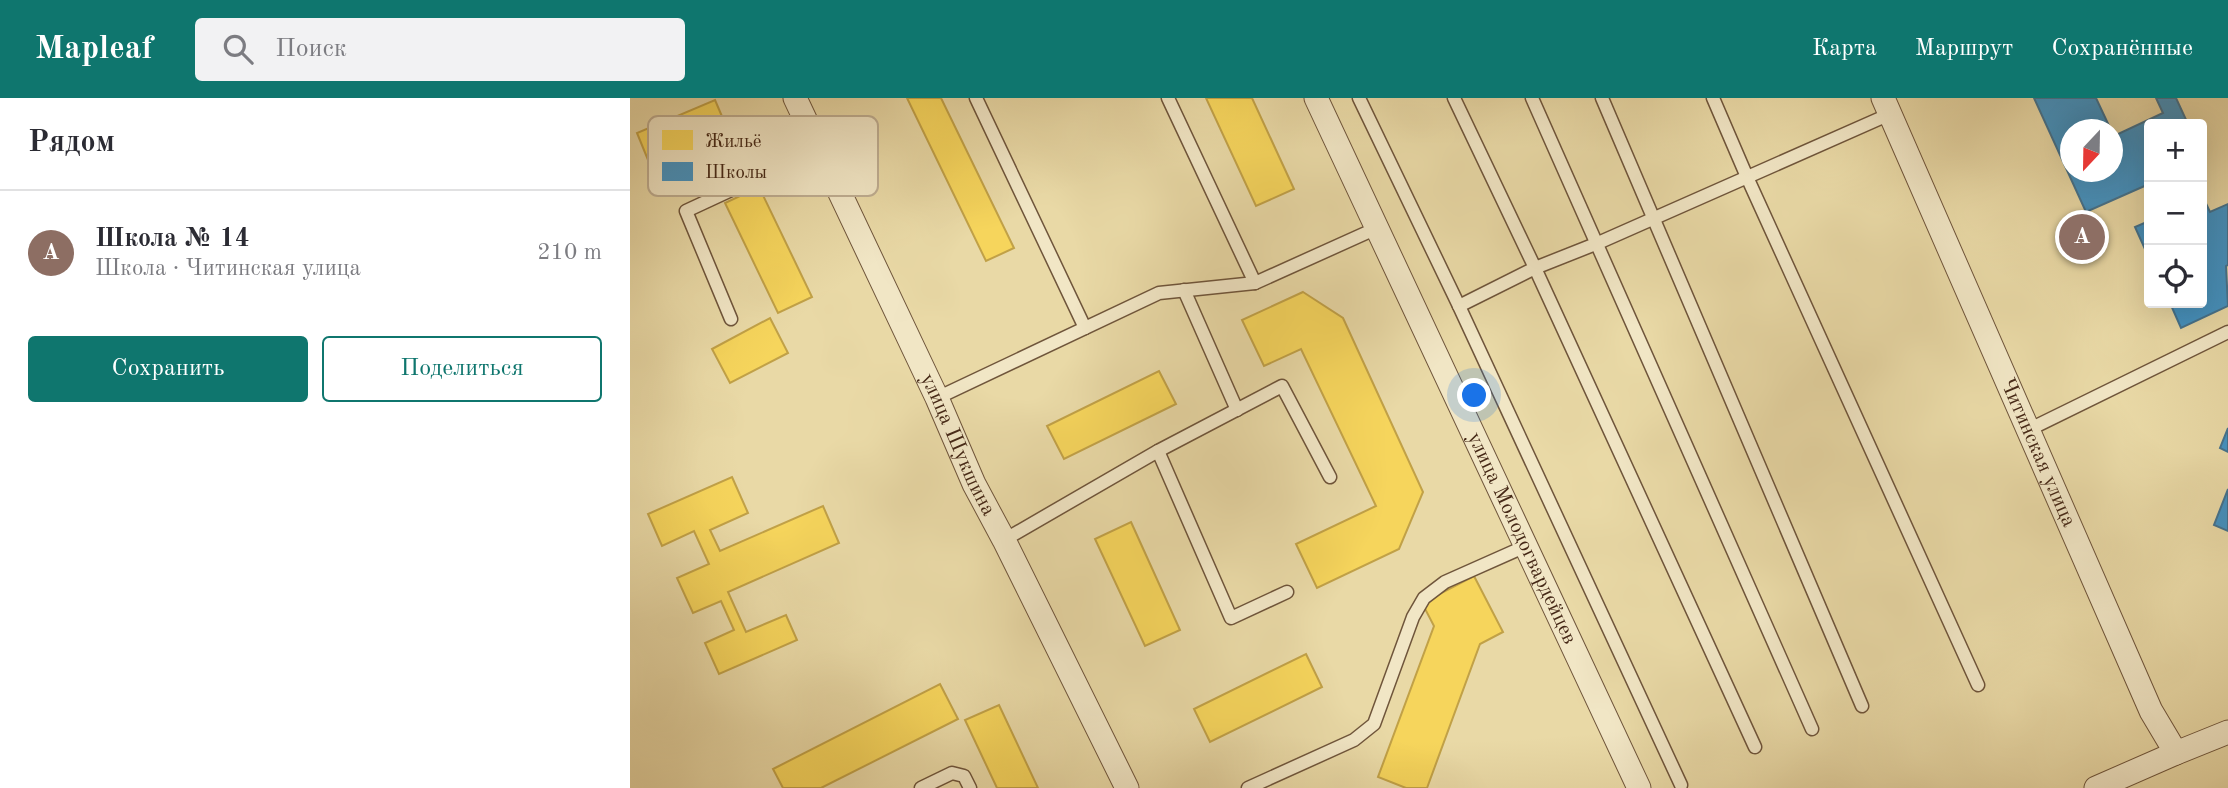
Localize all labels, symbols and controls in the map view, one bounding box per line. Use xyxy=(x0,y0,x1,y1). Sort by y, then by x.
search box xyxy=(195,18,685,81)
icon: search xyxy=(219,30,257,68)
text: Mapleaf xyxy=(35,33,153,66)
text: Поиск xyxy=(275,36,347,62)
text: Карта xyxy=(1812,37,1877,61)
text: Маршрут xyxy=(1915,37,2013,61)
text: Сохранённые xyxy=(2051,37,2193,61)
legend xyxy=(648,116,878,196)
north arrow xyxy=(2060,119,2123,182)
map controls xyxy=(2144,119,2207,308)
button: + xyxy=(2144,119,2207,182)
text: Рядом xyxy=(28,128,115,158)
text: Жильё xyxy=(705,133,762,152)
text: Школы xyxy=(705,164,767,183)
button: − xyxy=(2144,182,2207,245)
pin: A xyxy=(2059,211,2105,263)
text: Школа № 14 xyxy=(95,226,250,252)
text: A xyxy=(42,241,60,264)
text: 210 m xyxy=(537,241,602,264)
button: locate xyxy=(2144,245,2207,308)
text: Школа · Читинская улица xyxy=(95,257,361,280)
button: Сохранить xyxy=(28,336,308,402)
button: Поделиться xyxy=(322,336,602,402)
street label: улица Шукшина xyxy=(916,370,999,519)
street label: Читинская улица xyxy=(1996,375,2080,530)
your location xyxy=(1457,378,1491,412)
street label: улица Молодогвардейцев xyxy=(1464,429,1581,647)

